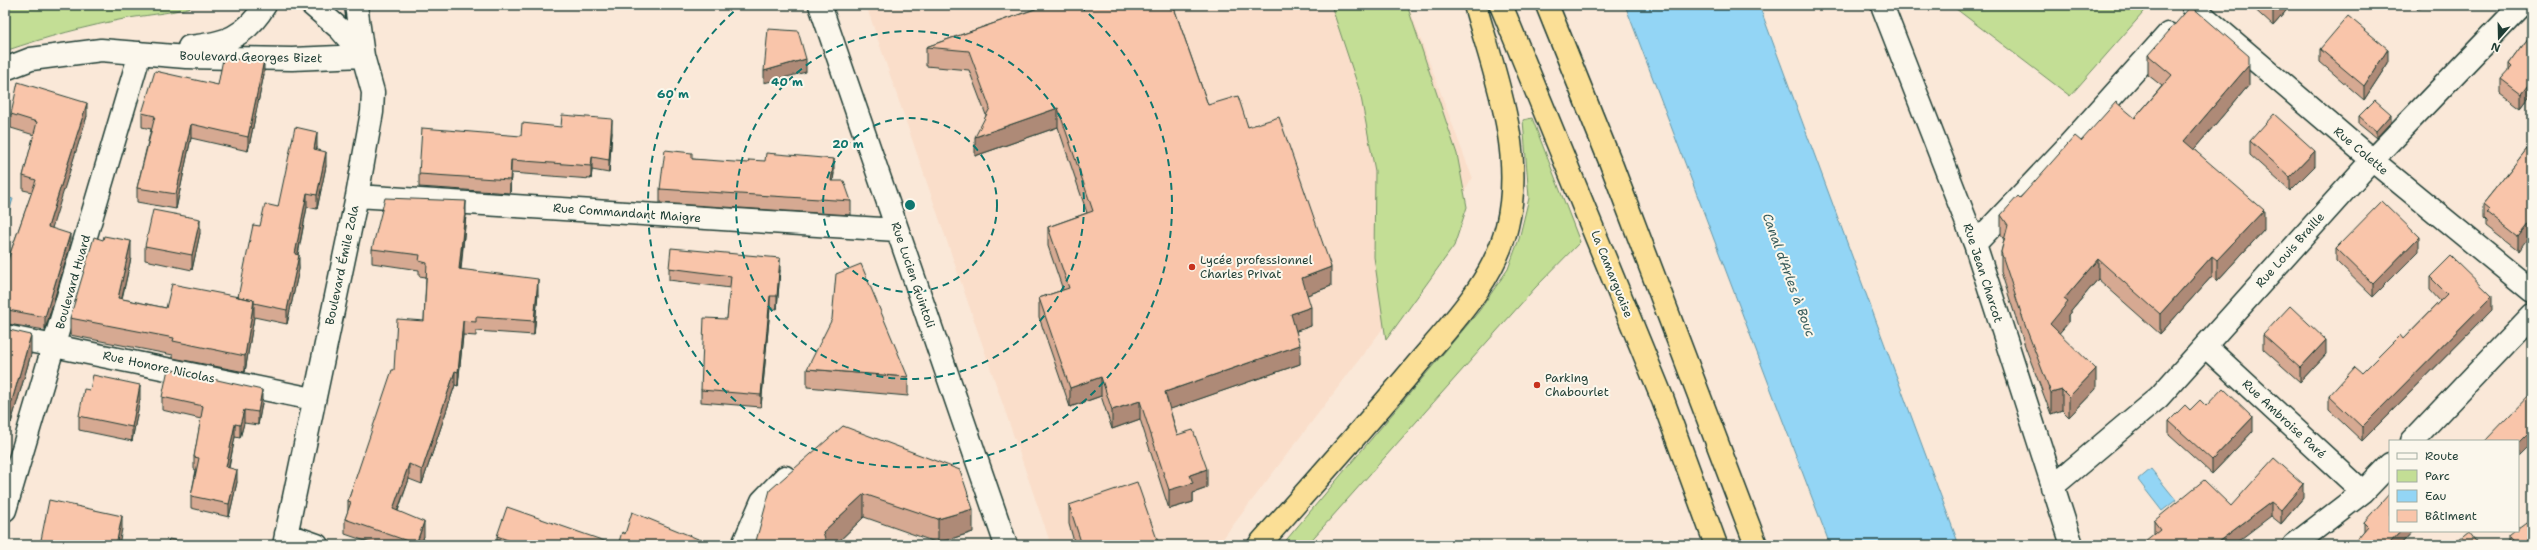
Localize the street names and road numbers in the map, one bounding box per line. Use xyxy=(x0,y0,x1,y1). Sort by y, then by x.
street label: Boulevard Georges Bizet xyxy=(180,48,322,66)
street label: Rue Colette xyxy=(2330,123,2392,179)
street label: Rue Commandant Maigre xyxy=(552,200,702,226)
street label: Boulevard Émile Zola xyxy=(321,203,363,326)
street label: Rue Louis Braille xyxy=(2252,209,2328,291)
street label: Rue Lucien Guintoli xyxy=(887,220,939,330)
street label: Rue Jean Charcot xyxy=(1959,221,2007,325)
street label: La Camarguaise xyxy=(1587,228,1637,320)
street label: Boulevard Huard xyxy=(52,233,94,331)
street label: Rue Honore Nicolas xyxy=(101,347,217,387)
street label: Rue Ambroise Paré xyxy=(2239,376,2330,462)

